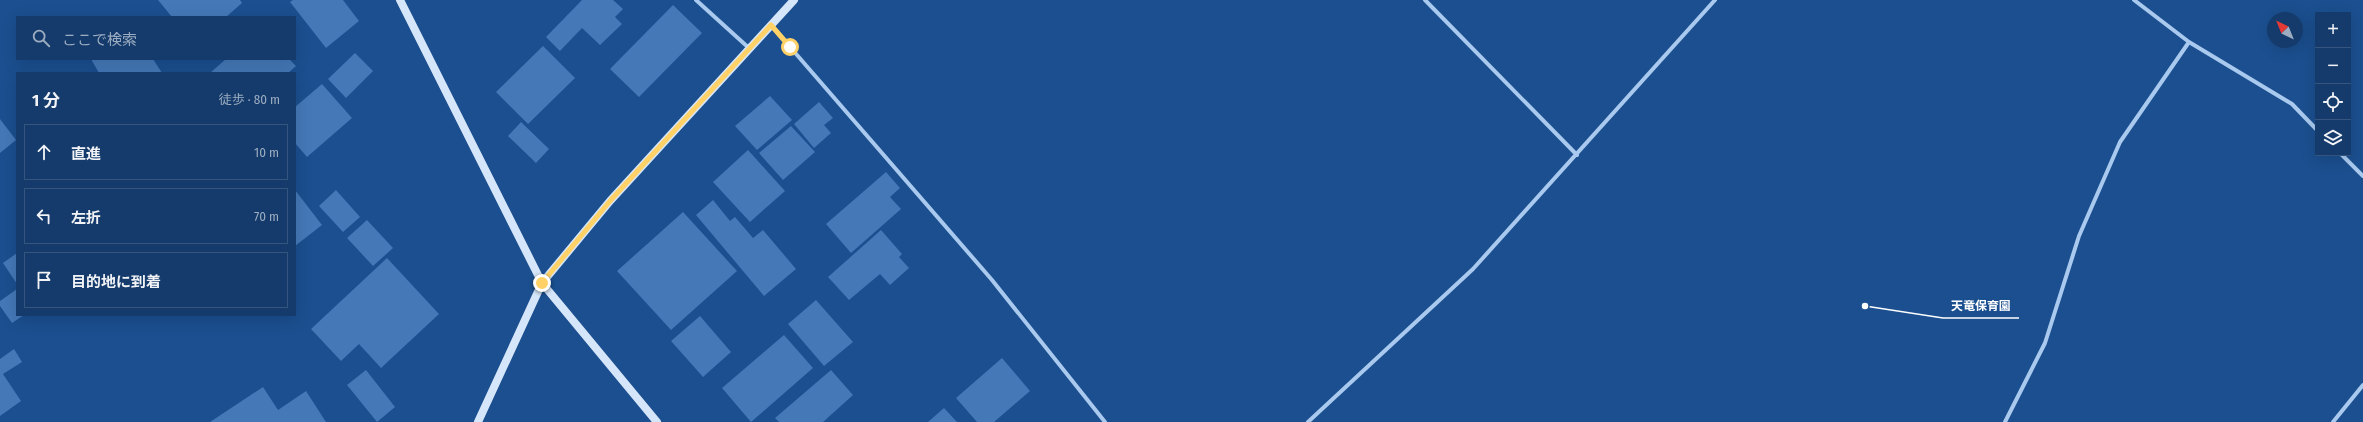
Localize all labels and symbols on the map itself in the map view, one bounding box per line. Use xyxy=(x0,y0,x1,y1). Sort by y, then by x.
north arrow xyxy=(2267,12,2303,48)
route start xyxy=(781,38,799,56)
route end xyxy=(533,274,551,292)
callout: 天竜保育園 xyxy=(1943,294,2019,318)
text: 天竜保育園 xyxy=(1951,299,2011,313)

